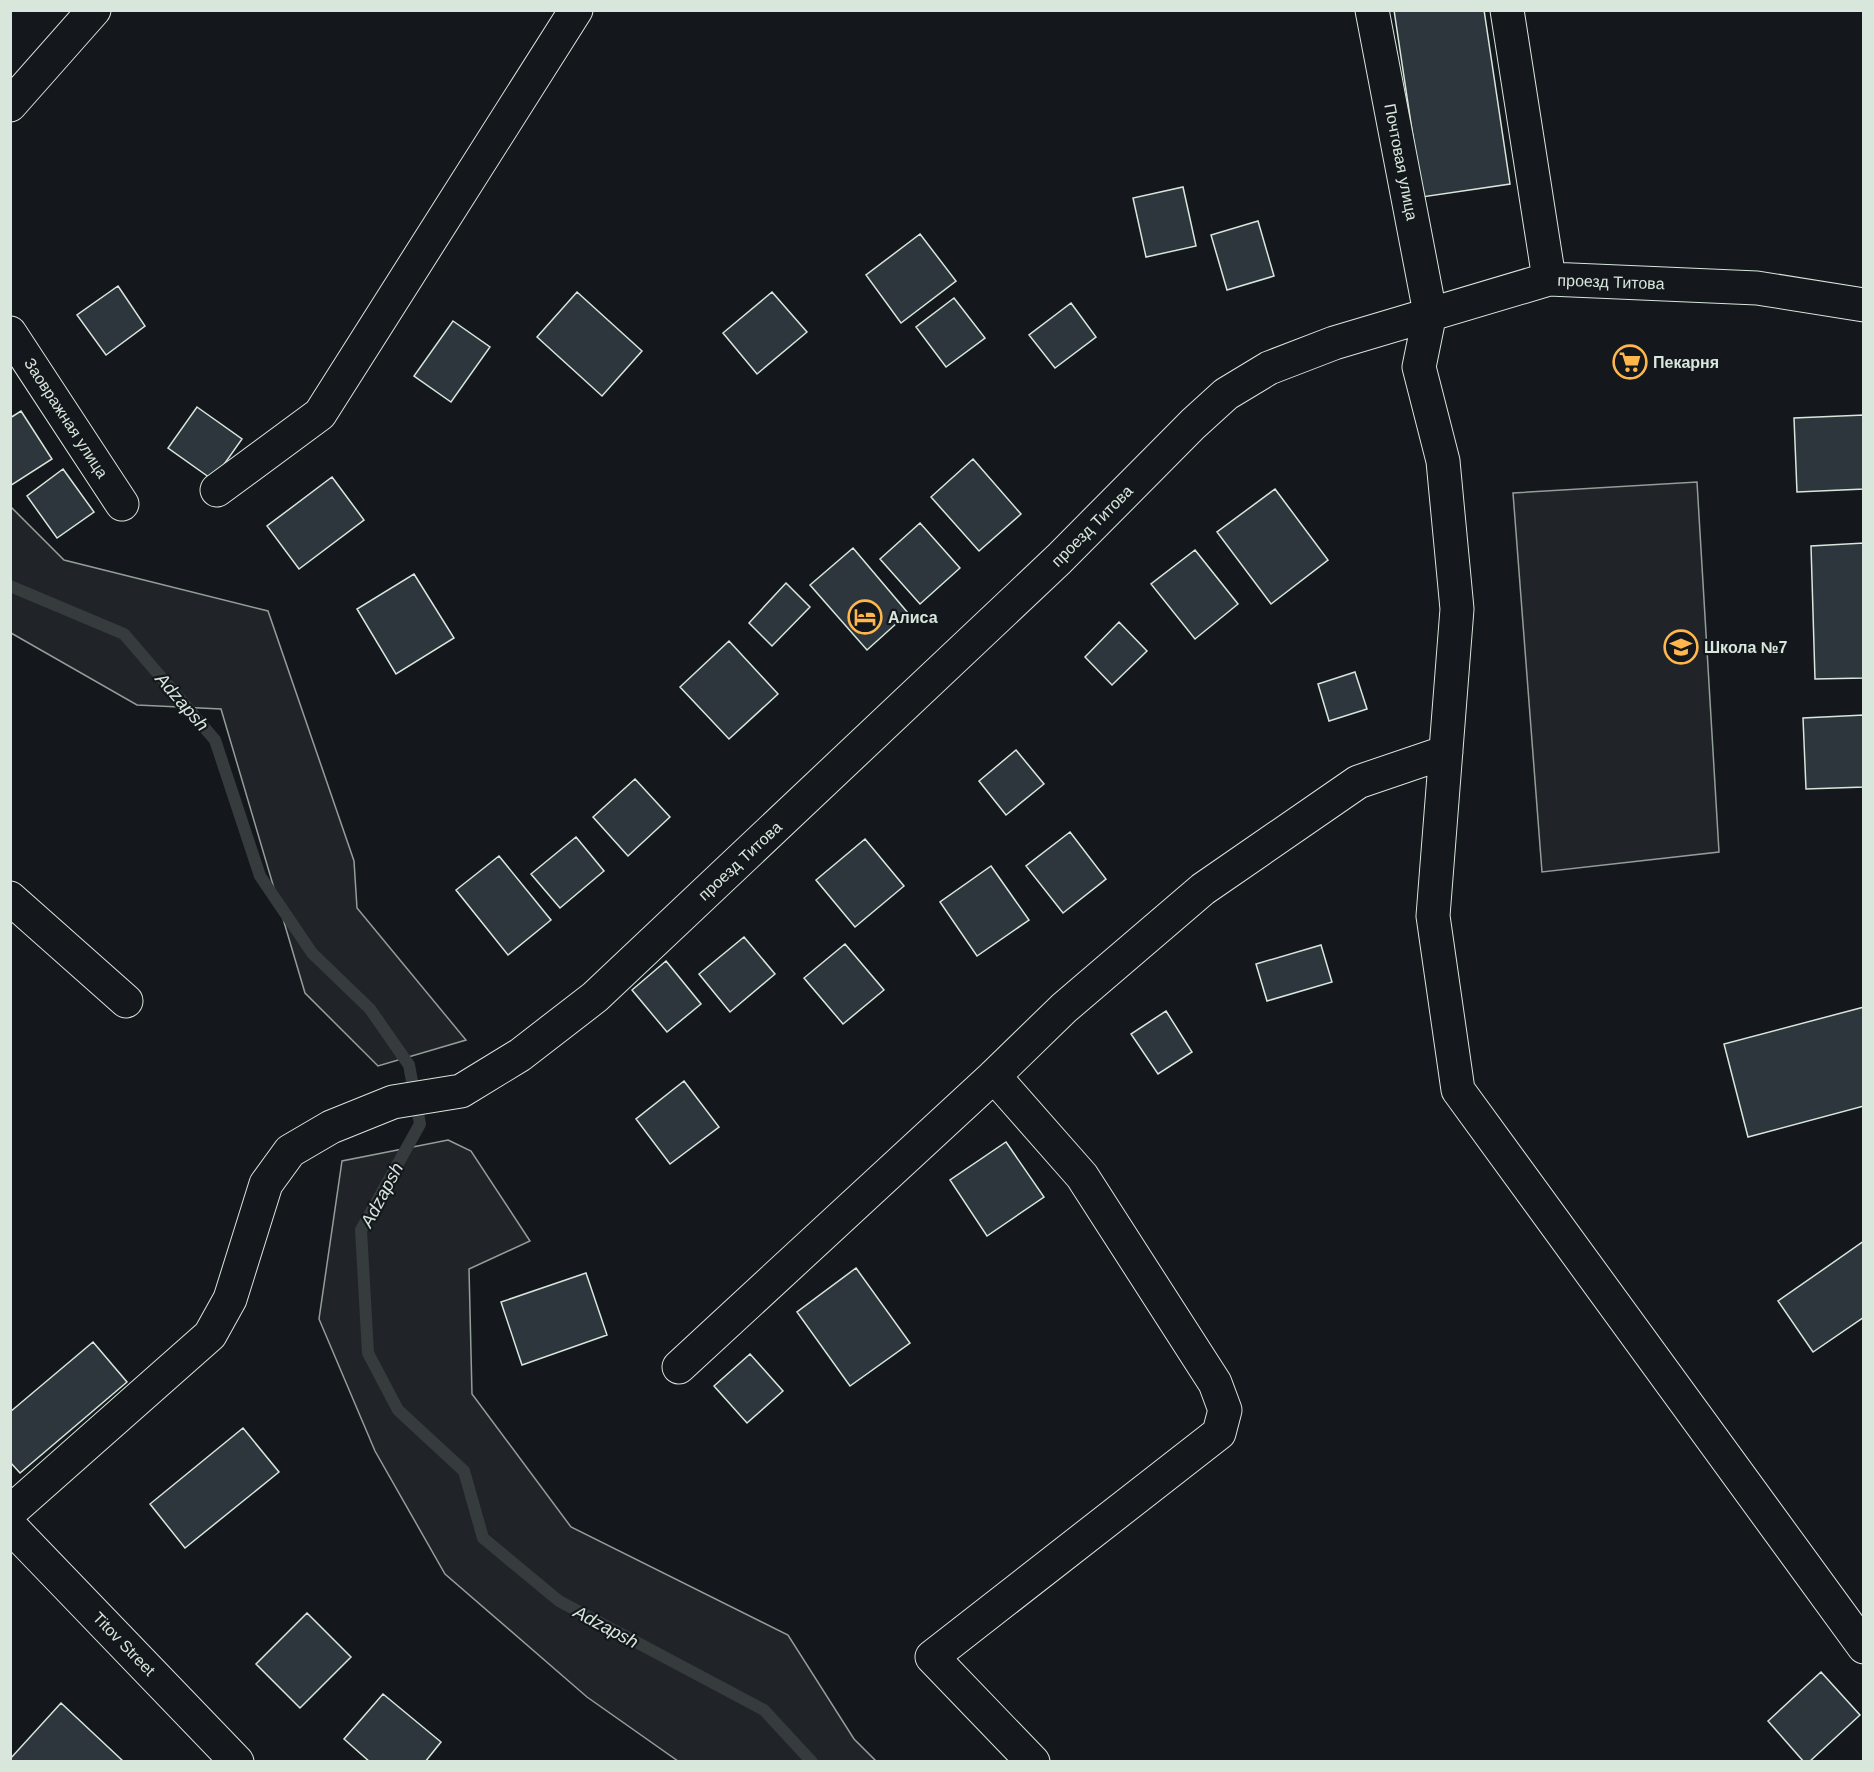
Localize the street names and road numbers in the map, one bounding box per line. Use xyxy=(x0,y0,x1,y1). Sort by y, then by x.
street label: Почтовая улица xyxy=(1381,102,1421,222)
street label: проезд Титова xyxy=(1557,272,1665,292)
street label: Заовражная улица xyxy=(21,355,111,481)
street label: проезд Титова xyxy=(1048,482,1136,570)
street label: проезд Титова xyxy=(695,818,785,904)
street label: Titov Street xyxy=(90,1609,159,1680)

